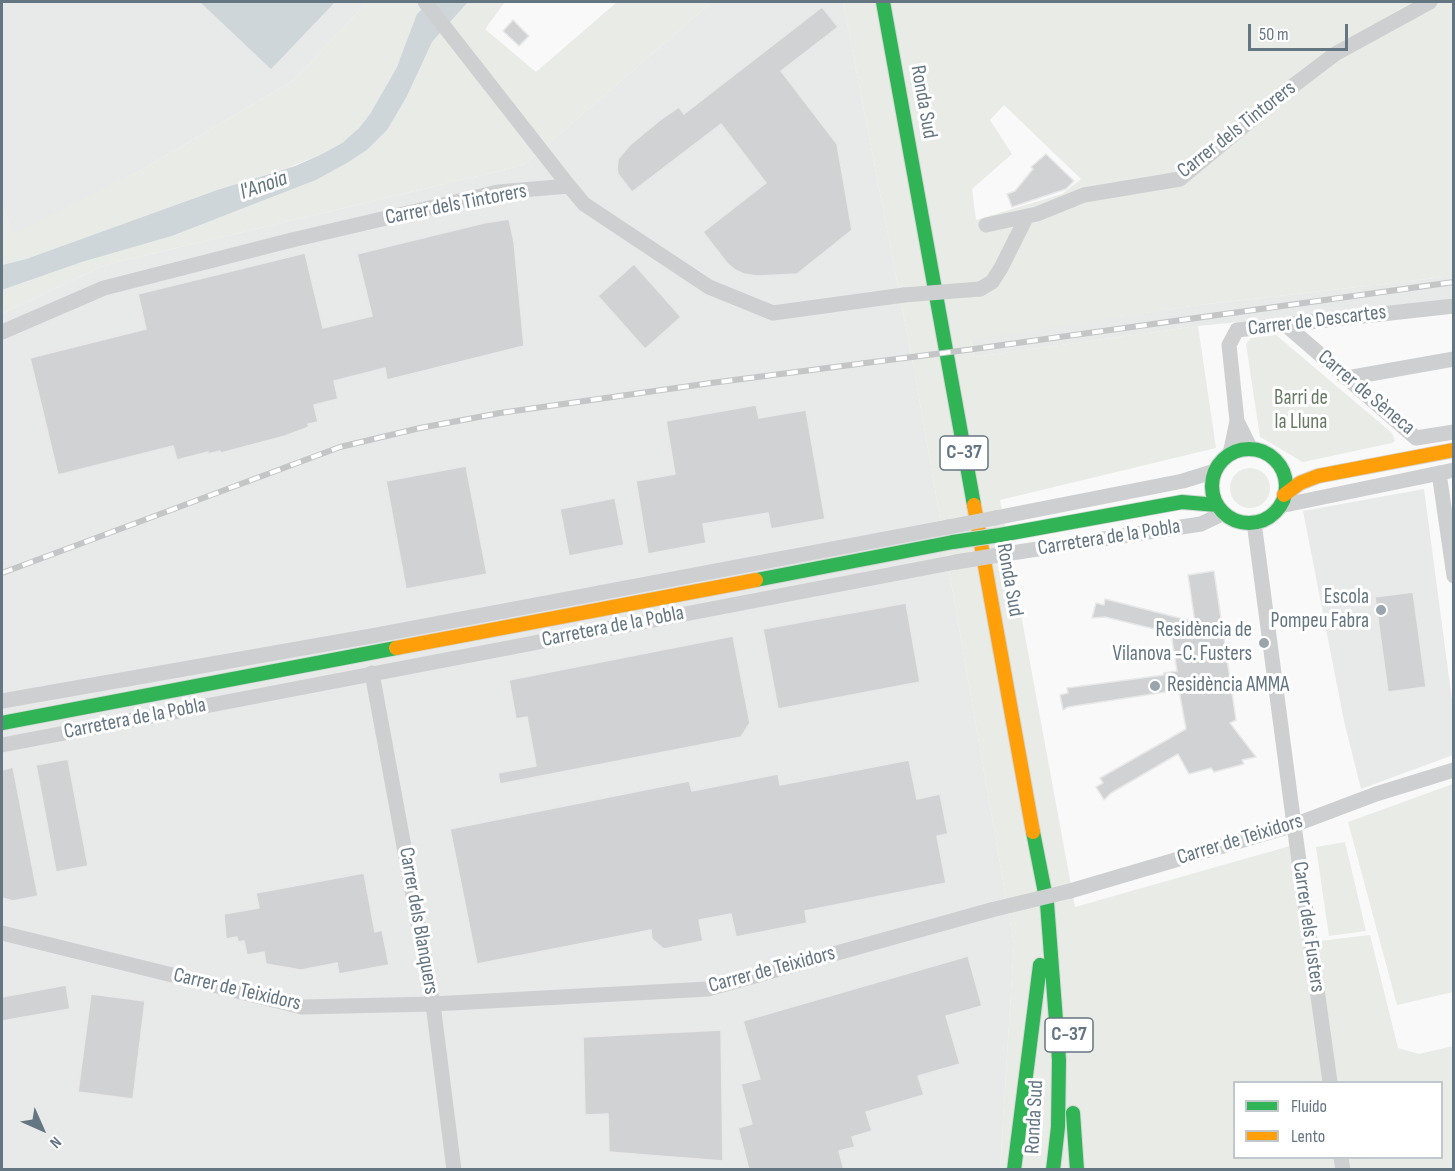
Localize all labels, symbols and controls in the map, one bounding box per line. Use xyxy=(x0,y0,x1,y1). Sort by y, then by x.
scale bar xyxy=(1251,12,1352,50)
text: 50 m xyxy=(1259,24,1289,45)
street label: Ronda Sud xyxy=(904,63,942,141)
street label: Carrer dels Tintorers xyxy=(1173,76,1301,184)
water label: l'Anoia xyxy=(237,166,291,206)
street label: Carrer dels Tintorers xyxy=(383,179,529,231)
street label: Carrer de Descartes xyxy=(1246,300,1388,342)
street label: Carrer de Sèneca xyxy=(1312,345,1420,441)
park label: Barri de la Lluna xyxy=(1274,386,1328,436)
road number: C-37 xyxy=(940,436,988,470)
street label: Carretera de la Pobla xyxy=(1036,514,1182,562)
street label: Ronda Sud xyxy=(990,541,1028,619)
place label: Escola Pompeu Fabra xyxy=(1271,585,1369,635)
street label: Carretera de la Pobla xyxy=(540,601,686,653)
marker: Escola Pompeu Fabra xyxy=(1374,603,1388,617)
place label: Residència de Vilanova -C. Fusters xyxy=(1113,618,1252,668)
marker: Residència de Vilanova -C. Fusters xyxy=(1257,636,1271,650)
place label: Residència AMMA xyxy=(1167,673,1289,699)
marker: Residència AMMA xyxy=(1148,679,1162,693)
street label: Carretera de la Pobla xyxy=(62,693,208,745)
street label: Carrer de Teixidors xyxy=(1174,809,1306,871)
street label: Carrer dels Blanquers xyxy=(393,845,443,997)
street label: Carrer dels Fusters xyxy=(1286,860,1330,994)
street label: Carrer de Teixidors xyxy=(706,941,838,999)
street label: Carrer de Teixidors xyxy=(171,963,303,1017)
road number: C-37 xyxy=(1045,1018,1093,1052)
street label: Ronda Sud xyxy=(1020,1079,1050,1155)
legend xyxy=(1233,1081,1443,1159)
text: Fluido xyxy=(1291,1096,1327,1117)
north arrow xyxy=(12,1099,72,1159)
text: Lento xyxy=(1291,1126,1325,1147)
text: N xyxy=(45,1132,65,1152)

